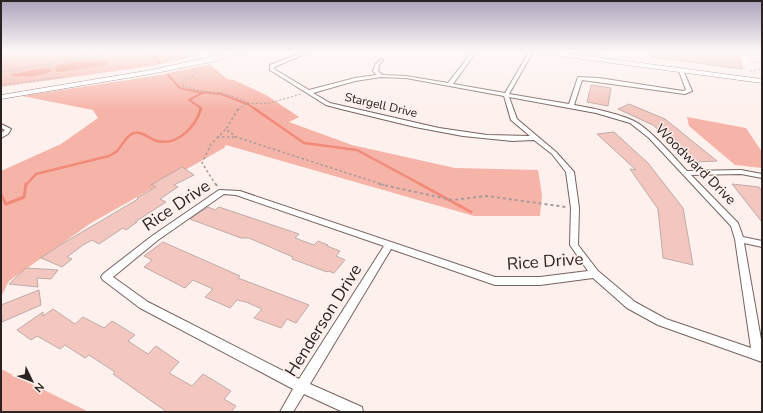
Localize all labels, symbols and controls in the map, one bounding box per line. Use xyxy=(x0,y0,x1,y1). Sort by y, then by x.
street label: Stargell Drive xyxy=(343,89,419,121)
street label: Woodward Drive xyxy=(651,120,740,209)
street label: Rice Drive xyxy=(138,174,215,236)
street label: Rice Drive xyxy=(506,247,584,276)
street label: Henderson Drive xyxy=(280,260,367,381)
north arrow xyxy=(12,361,52,401)
text: N xyxy=(31,379,47,396)

